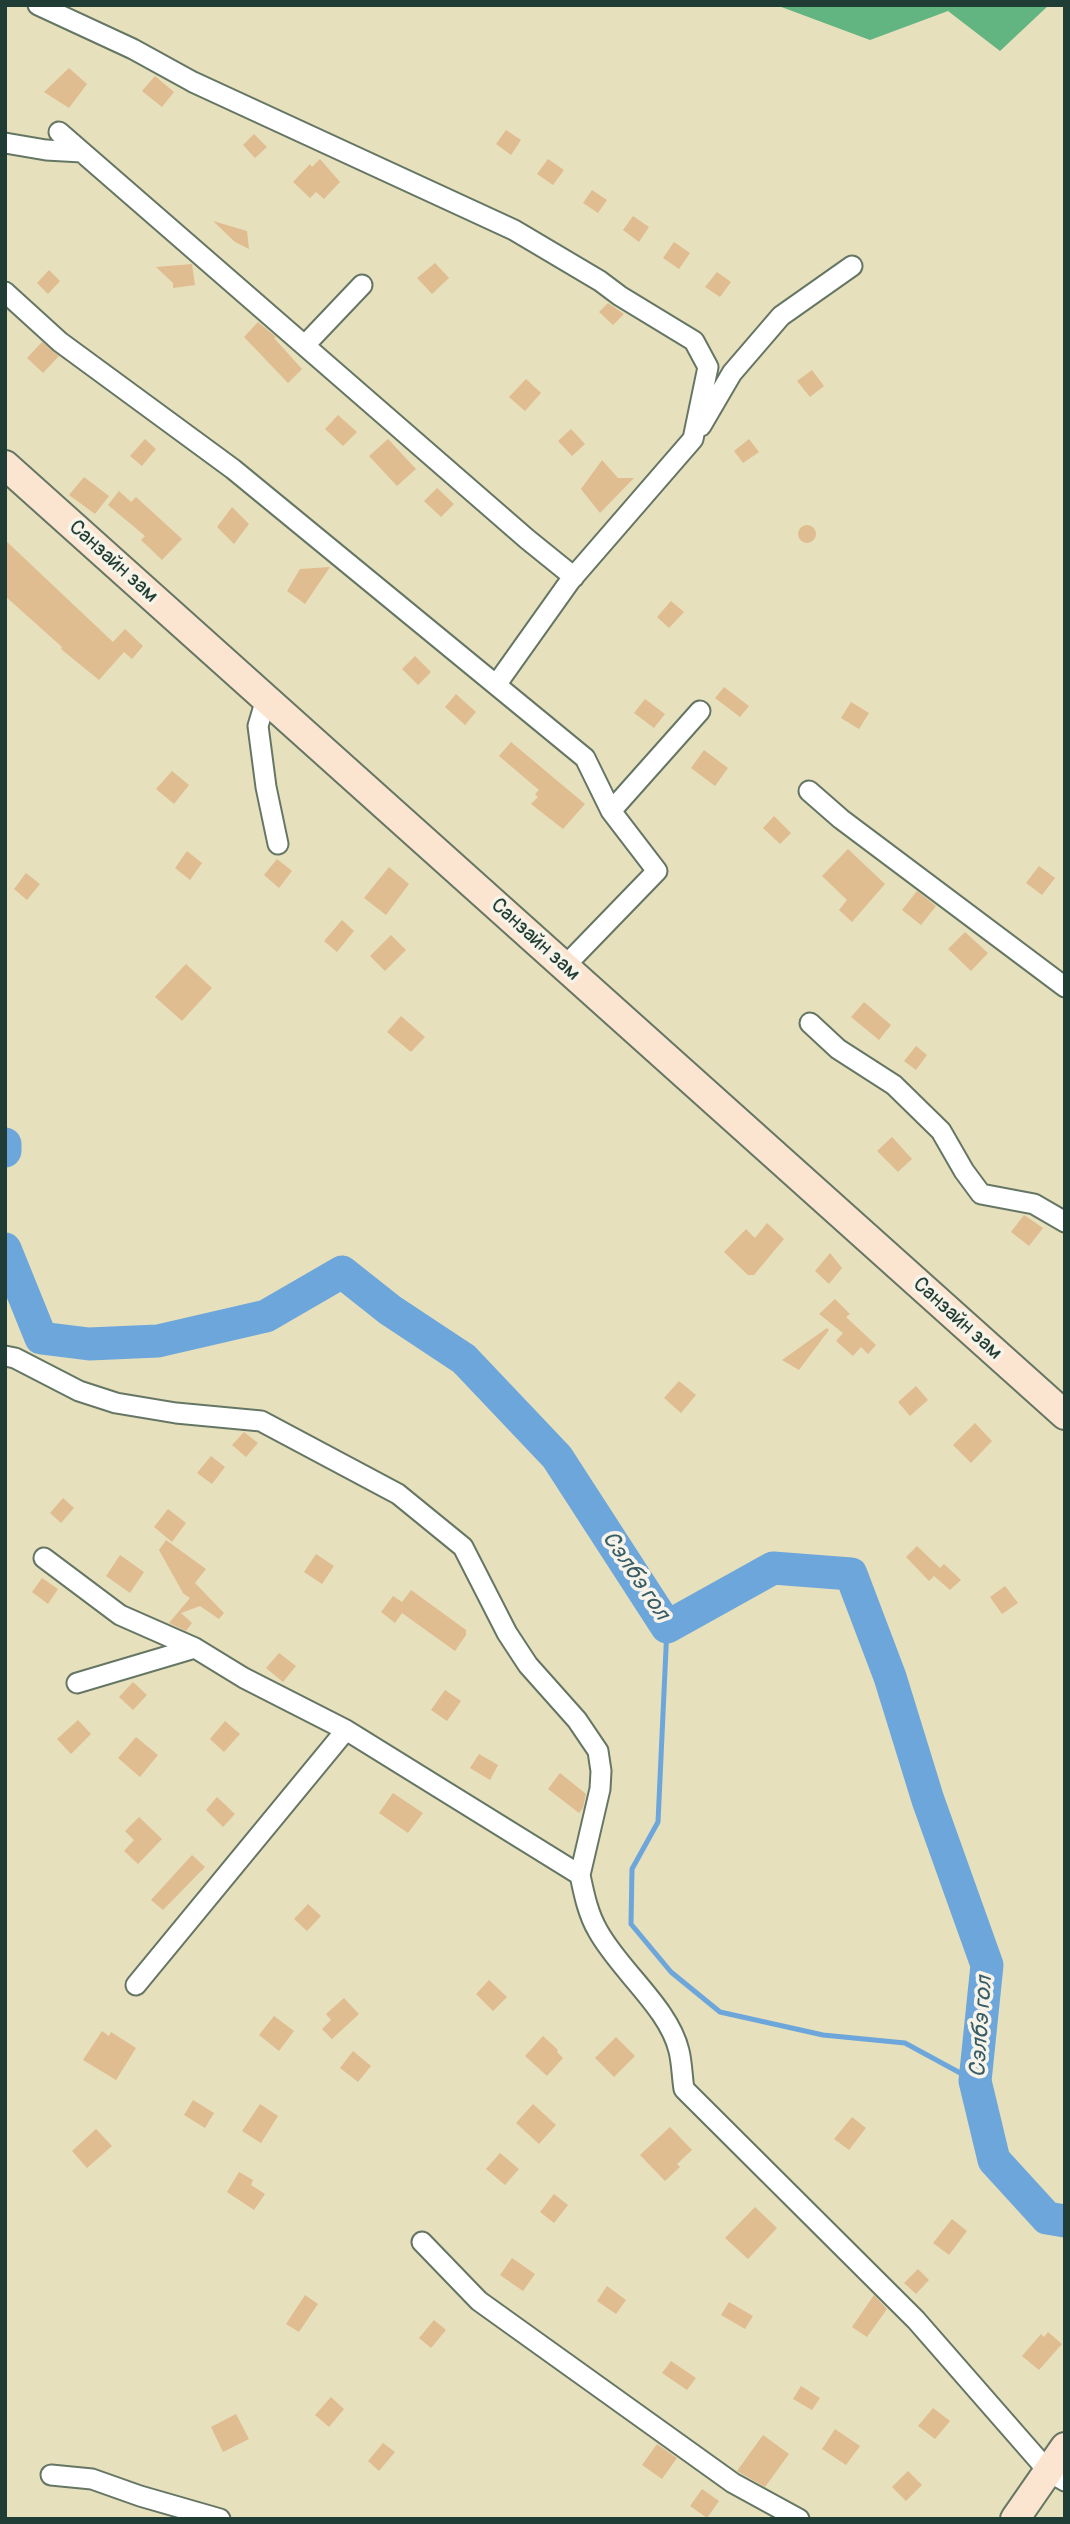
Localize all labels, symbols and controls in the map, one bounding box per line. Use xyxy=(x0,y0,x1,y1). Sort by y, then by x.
street label: Санзайн зам xyxy=(63,515,163,609)
street label: Санзайн зам xyxy=(485,893,585,987)
street label: Санзайн зам xyxy=(907,1272,1007,1366)
water label: Сэлбэ гол xyxy=(595,1526,675,1626)
water label: Сэлбэ гол xyxy=(965,1975,999,2079)

